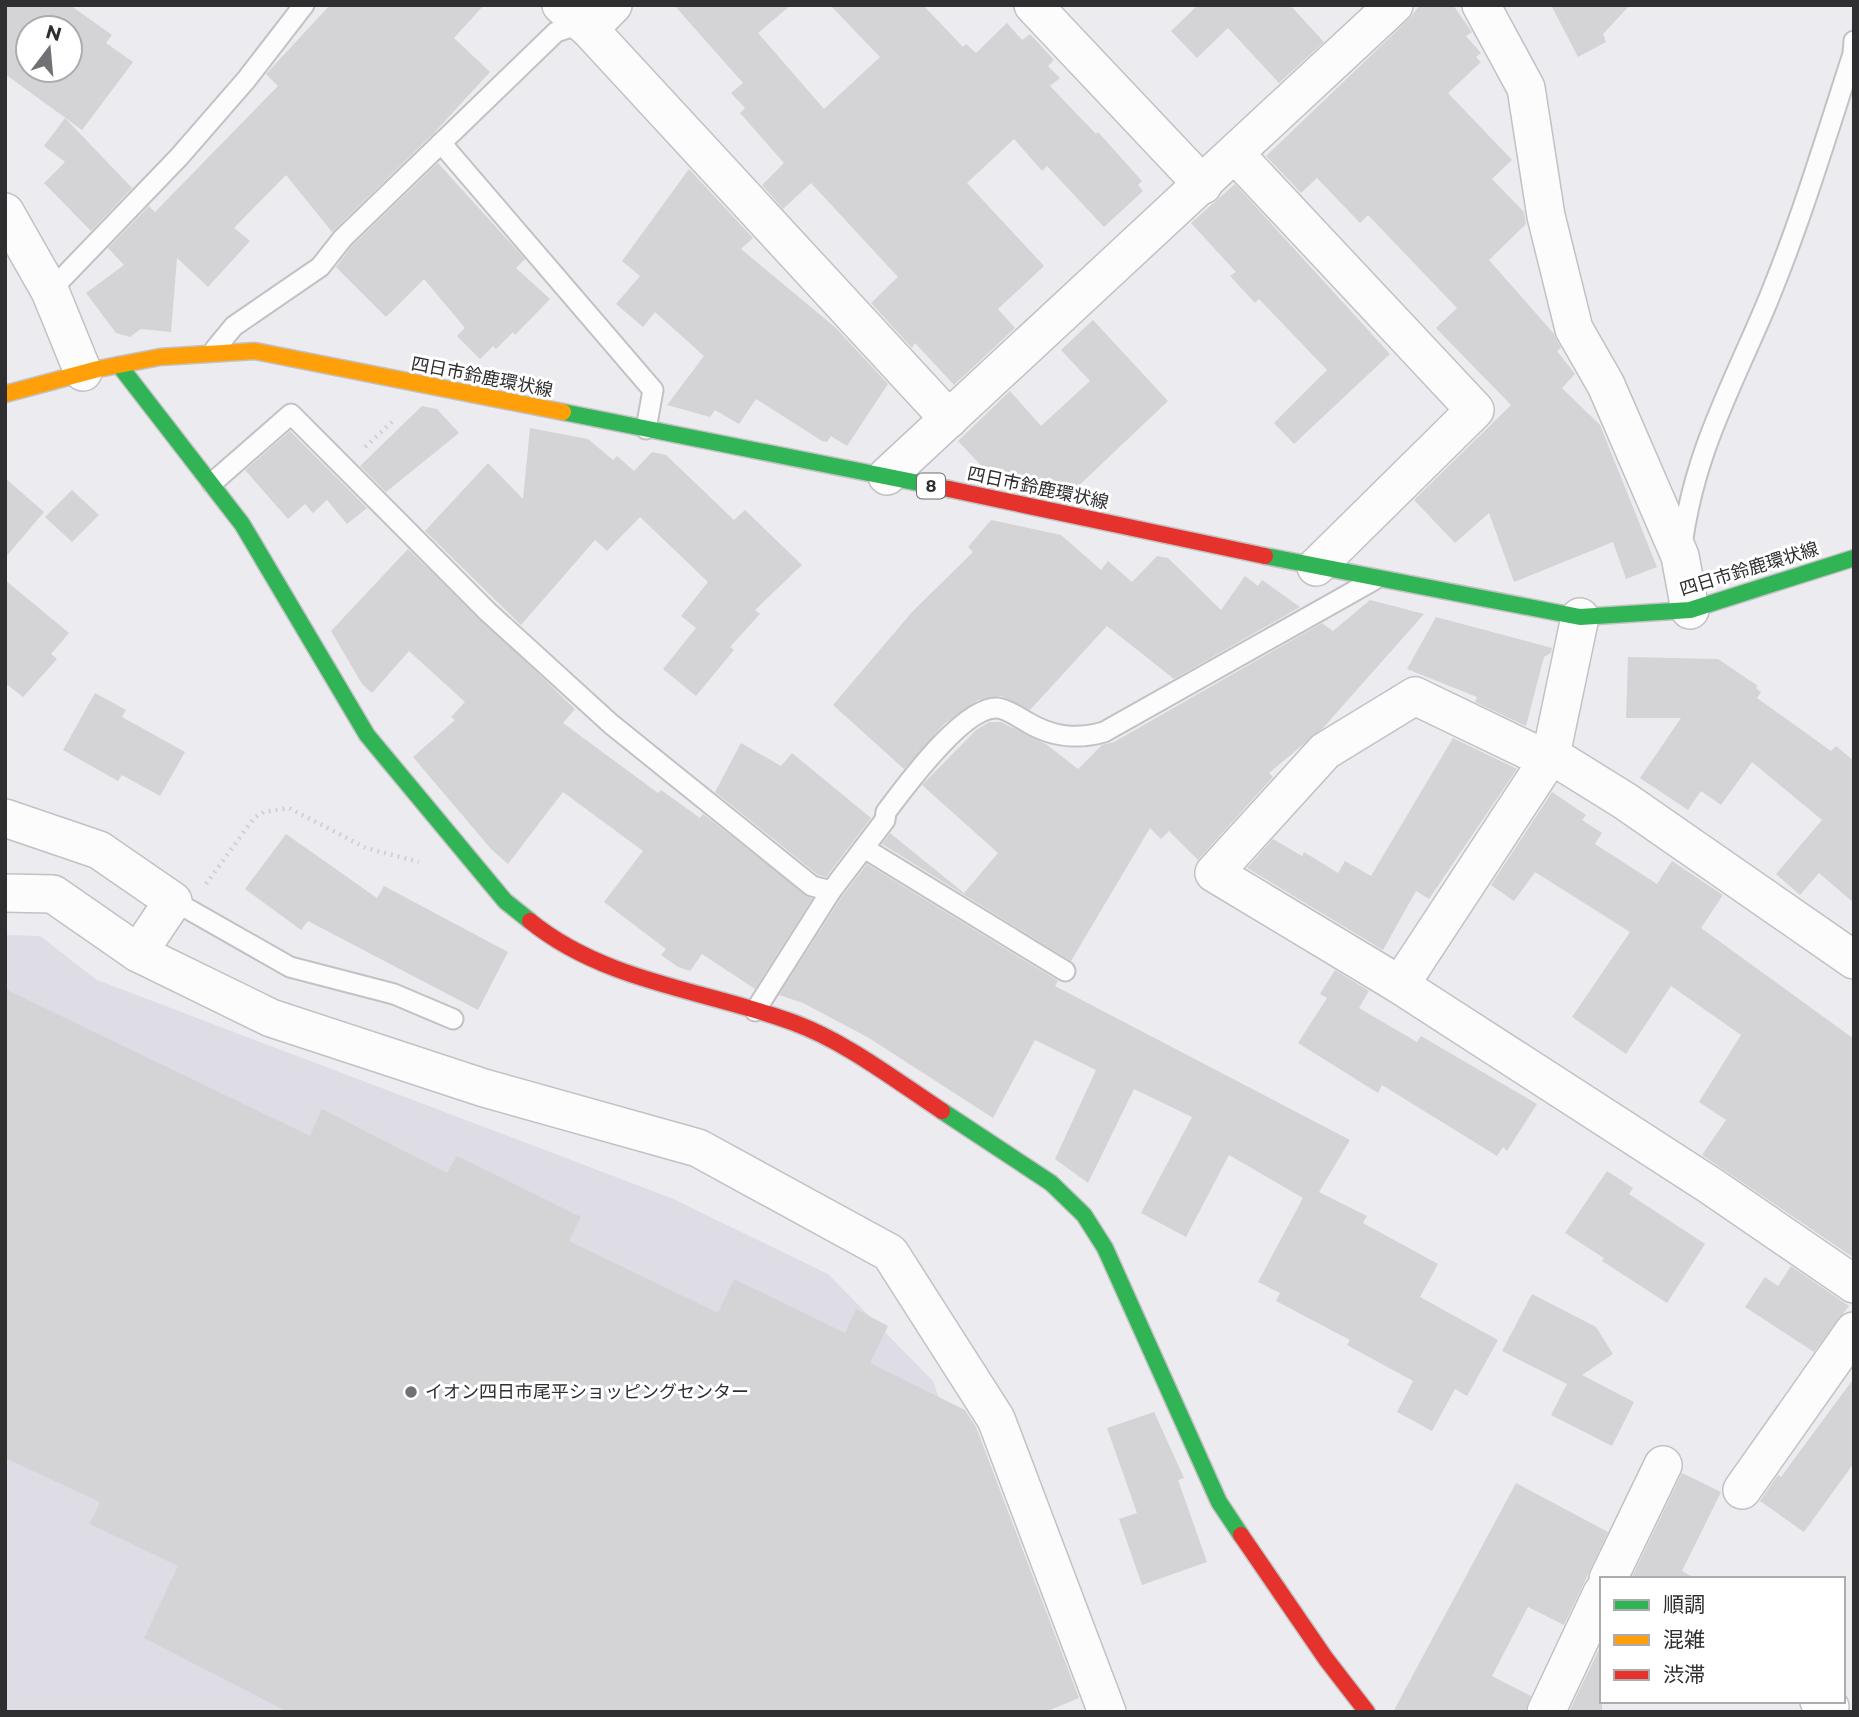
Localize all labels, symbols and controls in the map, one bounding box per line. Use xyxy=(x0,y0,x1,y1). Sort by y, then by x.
north arrow xyxy=(14,14,84,84)
text: N xyxy=(43,20,64,46)
street label: 四日市鈴鹿環状線 xyxy=(409,352,555,402)
street label: 四日市鈴鹿環状線 xyxy=(965,462,1111,514)
road number: 8 xyxy=(917,474,945,499)
street label: 四日市鈴鹿環状線 xyxy=(1677,537,1821,601)
place label: イオン四日市尾平ショッピングセンター xyxy=(425,1381,749,1403)
marker: イオン四日市尾平ショッピングセンター xyxy=(403,1384,419,1400)
legend xyxy=(1600,1577,1845,1703)
text: 順調 xyxy=(1663,1592,1705,1617)
text: 混雑 xyxy=(1663,1627,1705,1652)
text: 渋滞 xyxy=(1663,1662,1705,1687)

